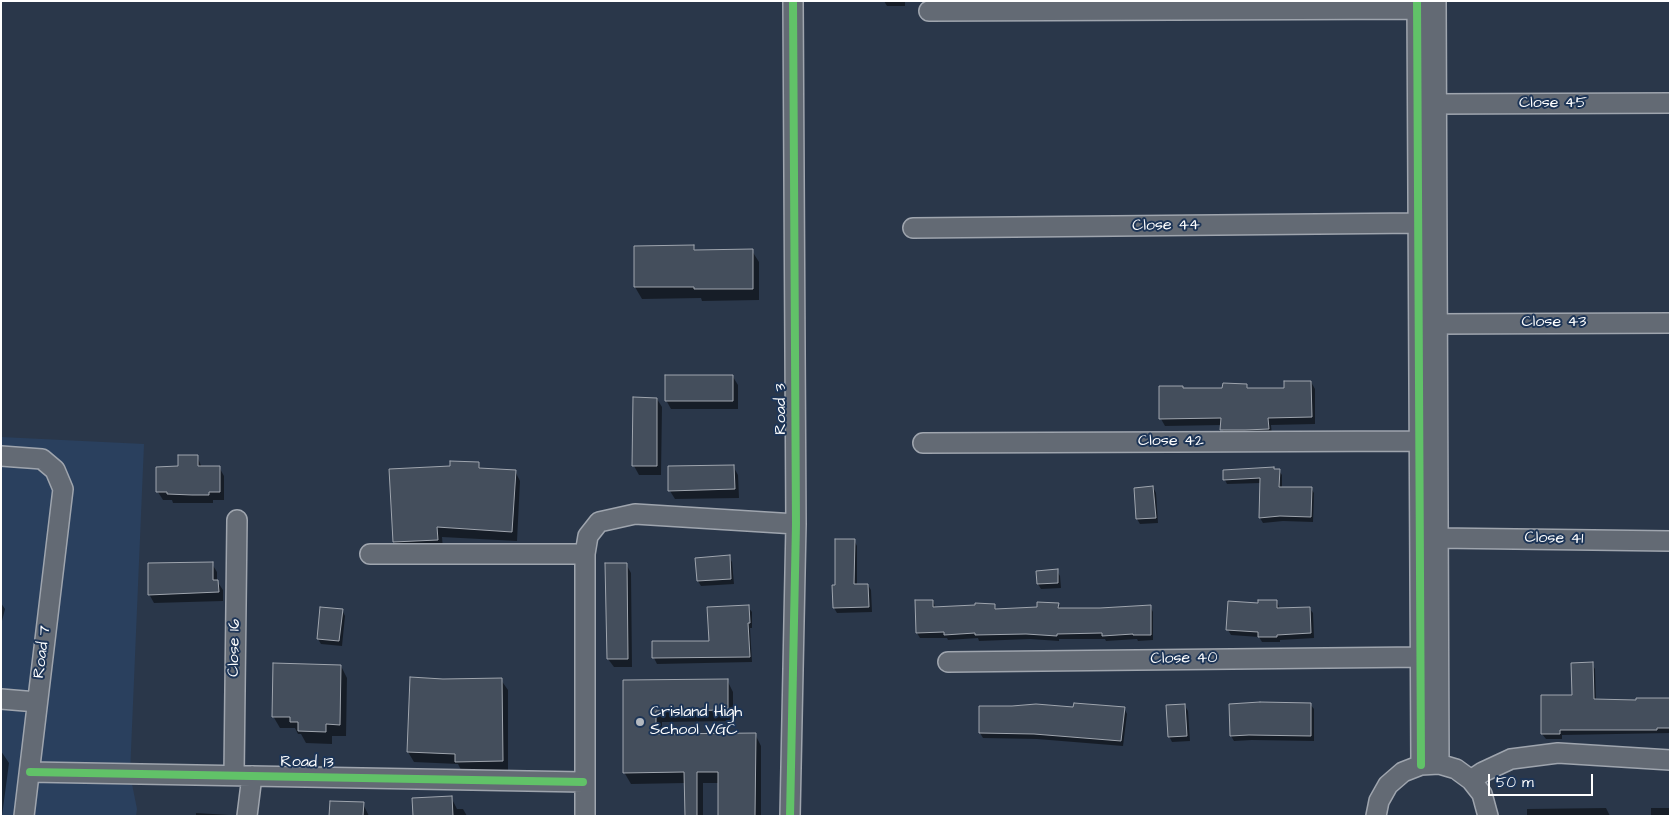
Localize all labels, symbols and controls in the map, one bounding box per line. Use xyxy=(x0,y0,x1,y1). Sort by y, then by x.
street label: Close 45 xyxy=(1519,94,1587,114)
street label: Close 44 xyxy=(1132,216,1200,236)
street label: Close 43 xyxy=(1522,313,1586,333)
street label: Road 3 xyxy=(772,383,792,435)
street label: Close 42 xyxy=(1138,432,1204,452)
street label: Close 41 xyxy=(1524,529,1584,549)
street label: Close 16 xyxy=(225,619,245,677)
street label: Road 7 xyxy=(30,625,56,679)
street label: Close 40 xyxy=(1150,649,1218,669)
place label: Crisland High School VGC xyxy=(650,703,742,741)
marker: Crisland High School VGC xyxy=(634,716,646,728)
street label: Road 13 xyxy=(280,753,334,773)
scale bar xyxy=(1491,764,1596,796)
text: 50 m xyxy=(1496,772,1534,793)

